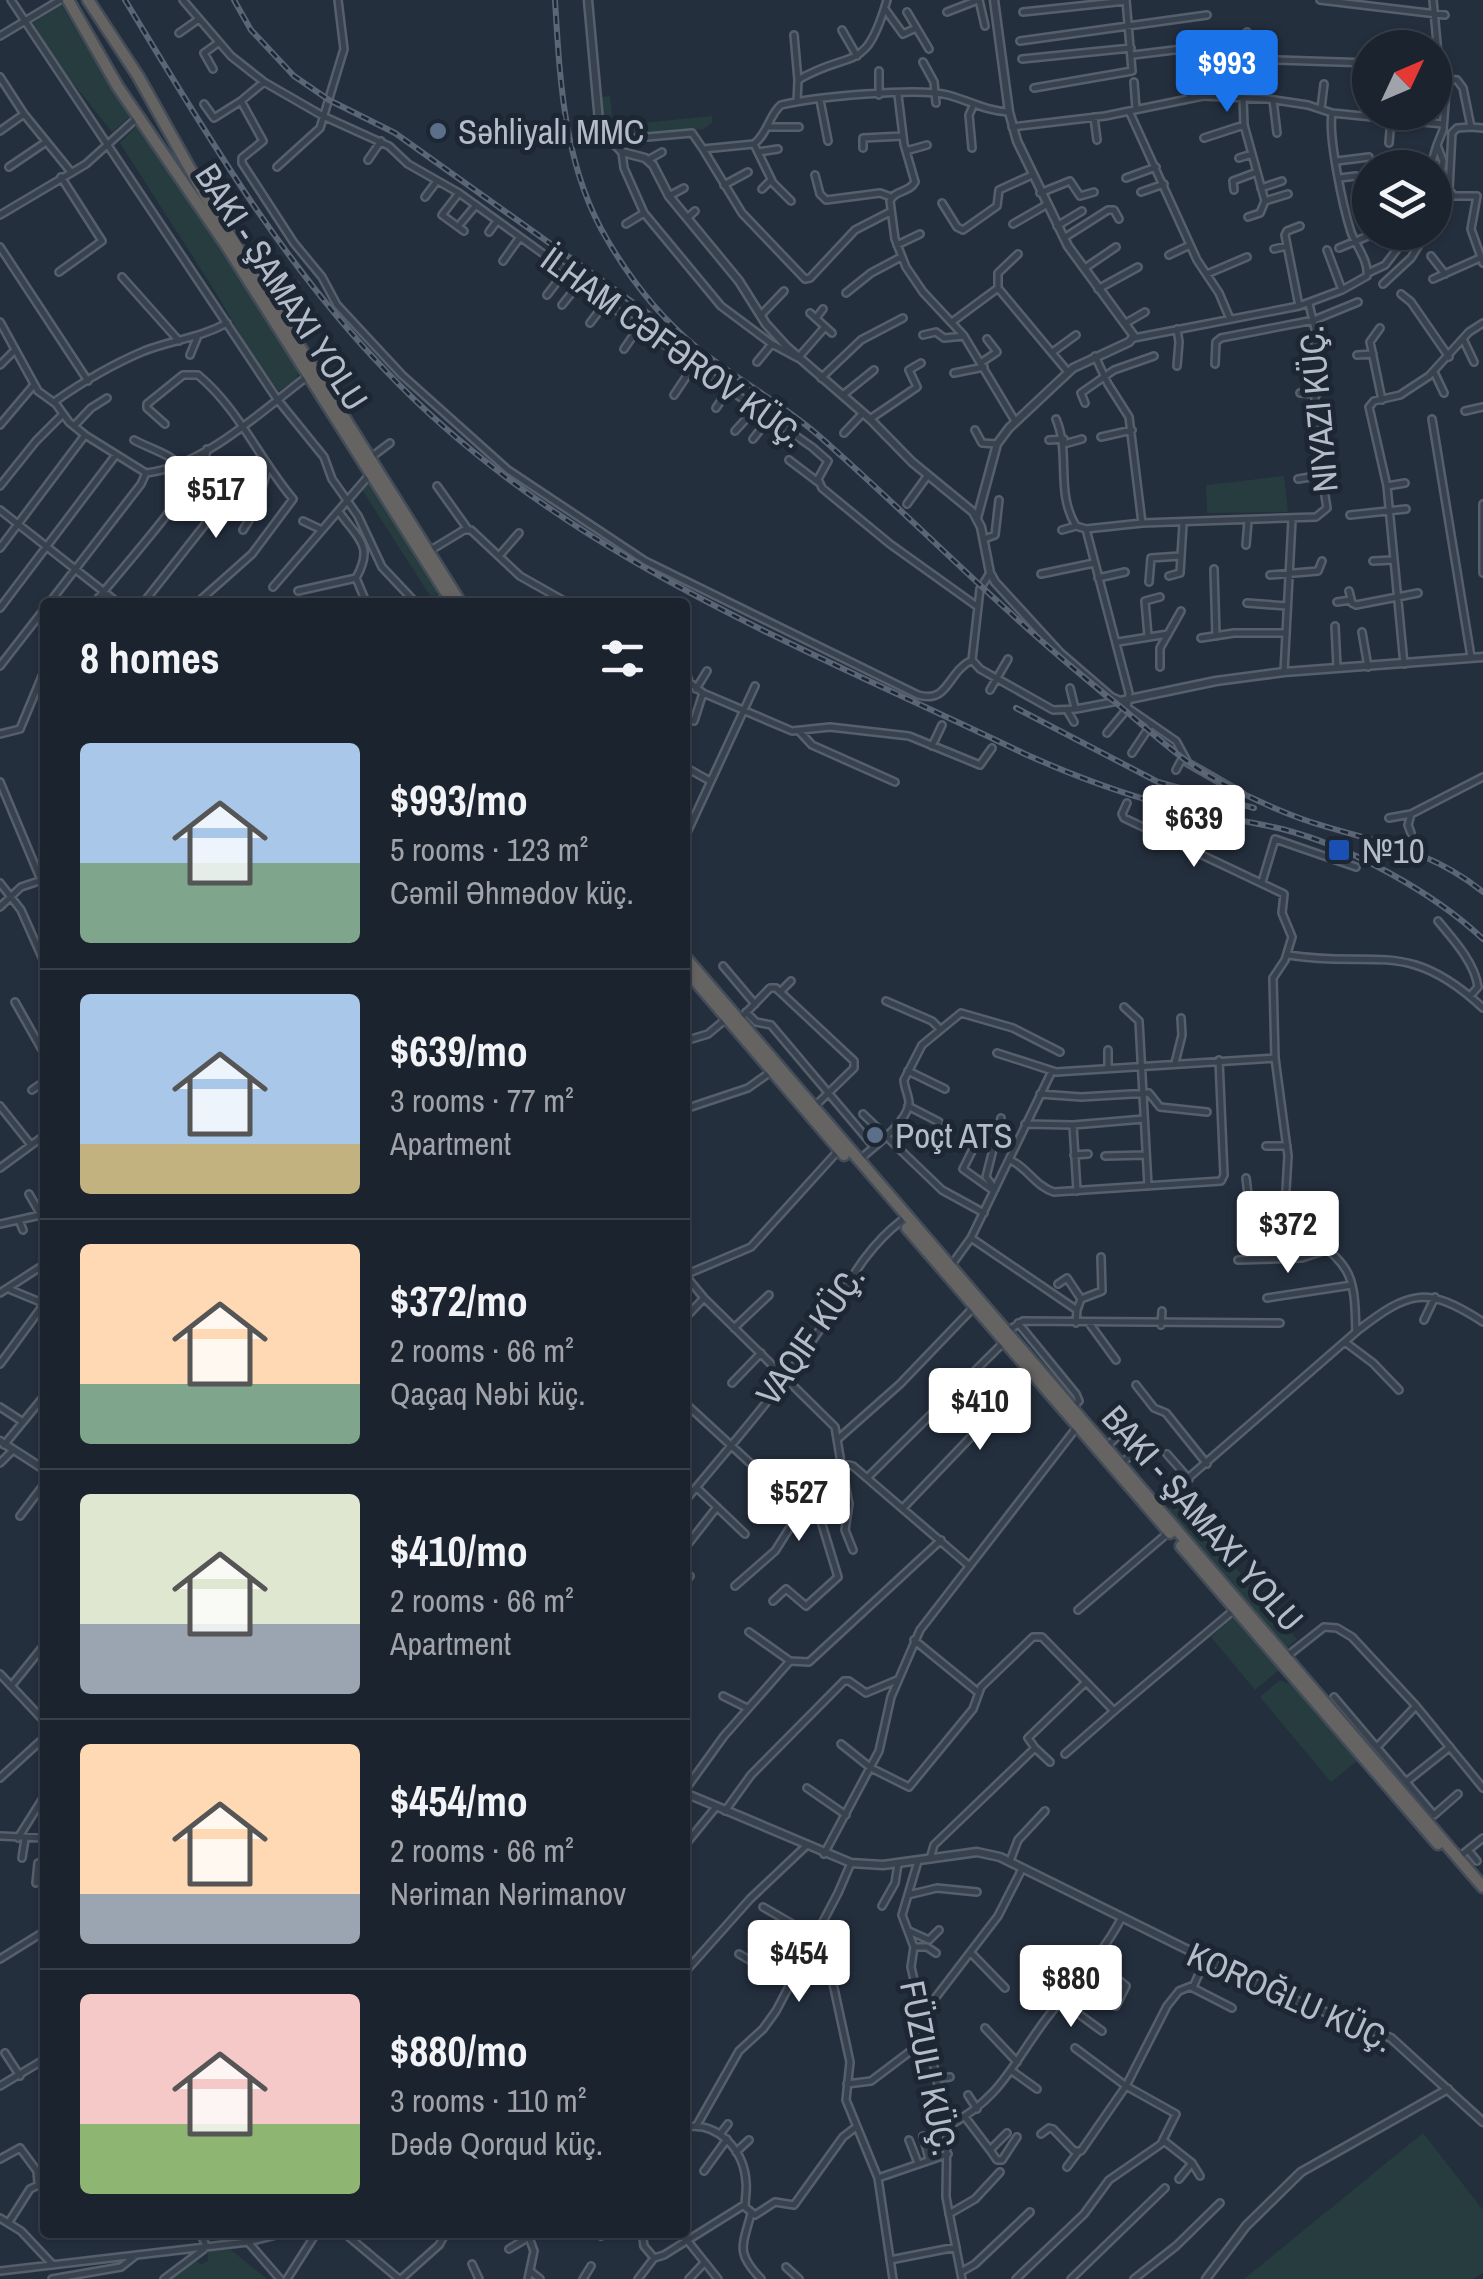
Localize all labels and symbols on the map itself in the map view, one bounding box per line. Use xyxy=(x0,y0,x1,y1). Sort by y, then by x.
pin: $993 xyxy=(1168,30,1286,115)
north arrow xyxy=(1352,30,1452,130)
place label: Səhliyalı MMC xyxy=(458,108,645,155)
marker: Səhliyalı MMC xyxy=(427,120,449,142)
street label: BAKI - ŞAMAXI YOLU xyxy=(185,155,379,419)
street label: İLHAM CƏFƏROV KÜÇ. xyxy=(532,236,814,458)
street label: NIYAZI KÜÇ. xyxy=(1287,324,1349,494)
pin: $517 xyxy=(157,456,275,541)
pin: $639 xyxy=(1135,785,1253,870)
place label: №10 xyxy=(1362,827,1425,874)
marker: №10 xyxy=(1326,837,1352,863)
place label: Poçt ATS xyxy=(895,1112,1013,1159)
marker: Poçt ATS xyxy=(864,1124,886,1146)
pin: $372 xyxy=(1229,1191,1347,1276)
street label: VAQIF KÜÇ. xyxy=(745,1256,875,1414)
pin: $410 xyxy=(921,1368,1039,1453)
street label: BAKI - ŞAMAXI YOLU xyxy=(1092,1395,1314,1641)
pin: $527 xyxy=(740,1459,858,1544)
pin: $454 xyxy=(740,1920,858,2005)
street label: KOROĞLU KÜÇ. xyxy=(1180,1931,1400,2063)
pin: $880 xyxy=(1012,1945,1130,2030)
street label: FÜZULI KÜÇ. xyxy=(889,1977,969,2159)

